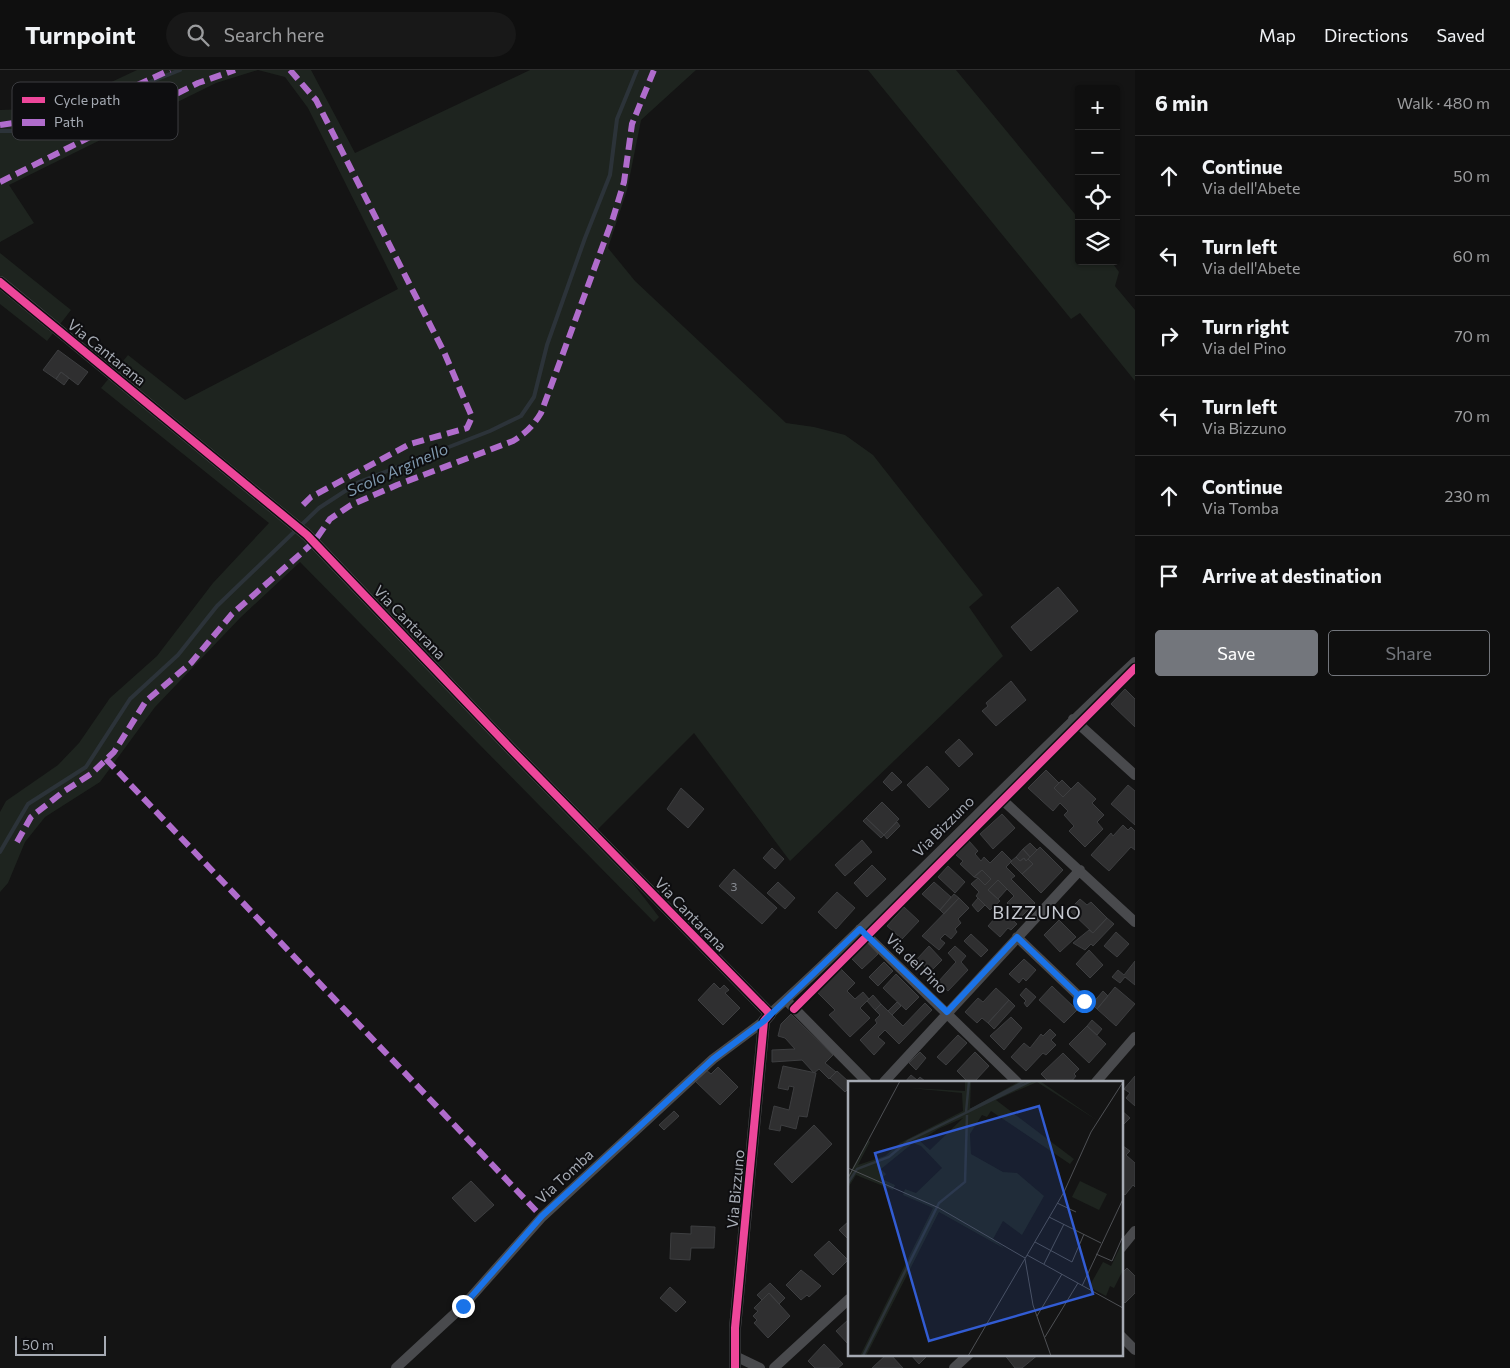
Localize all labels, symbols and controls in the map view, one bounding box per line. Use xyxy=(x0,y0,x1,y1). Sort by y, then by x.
search box xyxy=(166,12,516,57)
text: Turnpoint xyxy=(25,20,136,49)
icon: search xyxy=(184,21,212,49)
text: Search here xyxy=(224,23,324,46)
text: Map xyxy=(1259,24,1296,46)
text: Directions xyxy=(1324,24,1408,46)
text: Saved xyxy=(1436,24,1485,46)
legend xyxy=(12,82,178,140)
map controls xyxy=(1075,85,1120,265)
button: + xyxy=(1075,85,1120,130)
text: 6 min xyxy=(1155,90,1208,115)
text: Cycle path xyxy=(54,91,120,108)
text: Walk · 480 m xyxy=(1397,93,1490,112)
text: Path xyxy=(54,113,84,130)
button: − xyxy=(1075,130,1120,175)
text: Continue xyxy=(1202,155,1282,178)
icon: ahead xyxy=(1155,162,1183,190)
text: 50 m xyxy=(1453,166,1490,185)
button: locate xyxy=(1075,175,1120,220)
text: Via dell'Abete xyxy=(1202,178,1300,197)
button: layers xyxy=(1075,220,1120,265)
text: Turn left xyxy=(1202,235,1277,258)
icon: left xyxy=(1155,242,1183,270)
text: 60 m xyxy=(1453,246,1490,265)
text: Via dell'Abete xyxy=(1202,258,1300,277)
street label: Via Cantarana xyxy=(64,315,150,389)
text: Turn right xyxy=(1202,315,1289,338)
icon: right xyxy=(1155,322,1183,350)
text: 70 m xyxy=(1454,326,1490,345)
text: Via del Pino xyxy=(1202,338,1286,357)
text: Turn left xyxy=(1202,395,1277,418)
icon: left xyxy=(1155,402,1183,430)
text: 70 m xyxy=(1454,406,1490,425)
text: Via Bizzuno xyxy=(1202,418,1287,437)
water label: Scolo Arginello xyxy=(343,438,451,500)
text: Continue xyxy=(1202,475,1282,498)
icon: ahead xyxy=(1155,482,1183,510)
text: 230 m xyxy=(1445,486,1490,505)
text: Via Tomba xyxy=(1202,498,1279,517)
icon: arrive xyxy=(1155,562,1183,590)
text: Arrive at destination xyxy=(1202,564,1382,587)
street label: Via Cantarana xyxy=(370,581,450,663)
button: Save xyxy=(1155,630,1318,676)
button: Share xyxy=(1328,630,1490,676)
street label: Via Bizzuno xyxy=(909,792,977,860)
street label: Via Cantarana xyxy=(651,873,731,955)
house number: 3 xyxy=(731,879,738,893)
district label: BIZZUNO xyxy=(992,901,1082,923)
street label: Via del Pino xyxy=(882,929,952,997)
route start xyxy=(1073,990,1096,1013)
inset map xyxy=(848,1081,1122,1356)
street label: Via Tomba xyxy=(531,1145,597,1207)
street label: Via Bizzuno xyxy=(723,1149,747,1229)
route end xyxy=(452,1295,475,1318)
scale bar xyxy=(15,1333,106,1356)
text: 50 m xyxy=(22,1336,54,1353)

